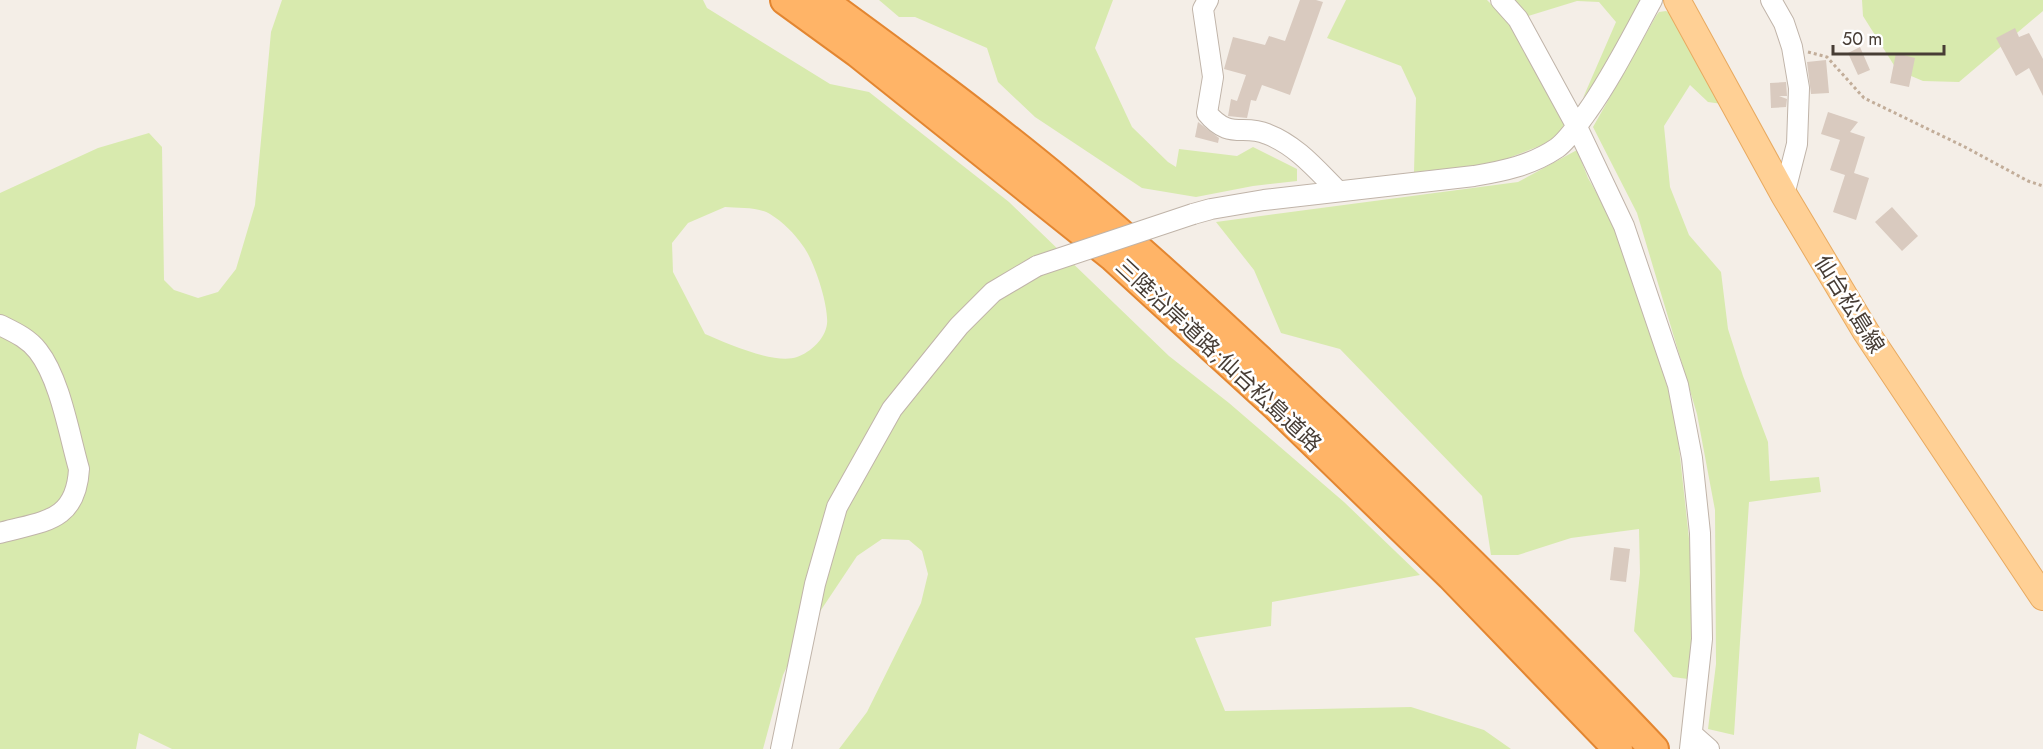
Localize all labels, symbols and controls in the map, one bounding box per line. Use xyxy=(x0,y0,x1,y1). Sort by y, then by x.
scale bar xyxy=(1833,18,1944,56)
text: 50 m xyxy=(1842,26,1882,52)
street label: 仙台松島線 xyxy=(1807,249,1893,359)
street label: 三陸沿岸道路;仙台松島道路 xyxy=(1109,251,1329,459)

